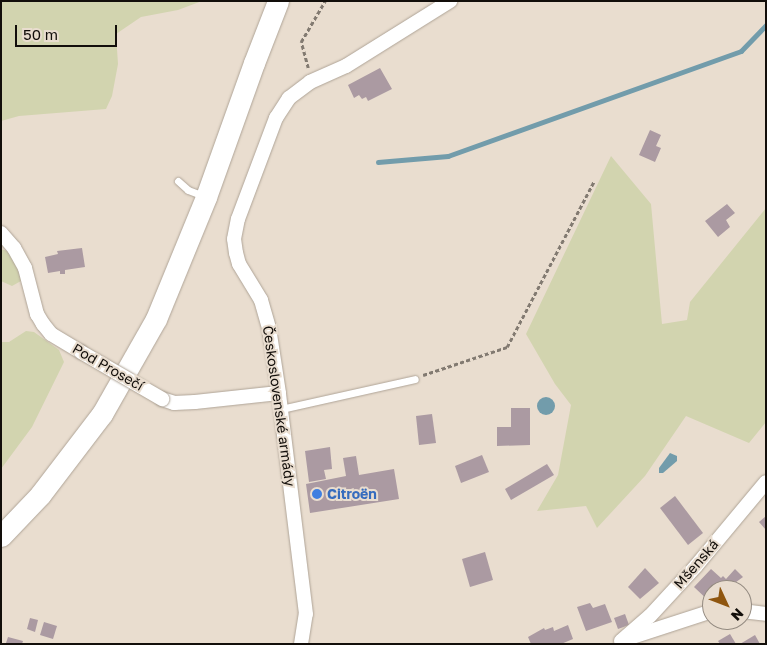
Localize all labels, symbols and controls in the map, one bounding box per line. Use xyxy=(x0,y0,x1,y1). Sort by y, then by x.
scale bar xyxy=(18,15,120,47)
text: 50 m xyxy=(23,25,58,43)
street label: Československé armády xyxy=(259,325,299,487)
street label: Pod Prosečí xyxy=(69,340,147,394)
place label: Citroën xyxy=(327,486,377,502)
marker: Citroën xyxy=(311,488,323,500)
street label: Mšenská xyxy=(670,536,722,592)
north arrow xyxy=(702,580,752,630)
text: N xyxy=(728,605,747,625)

